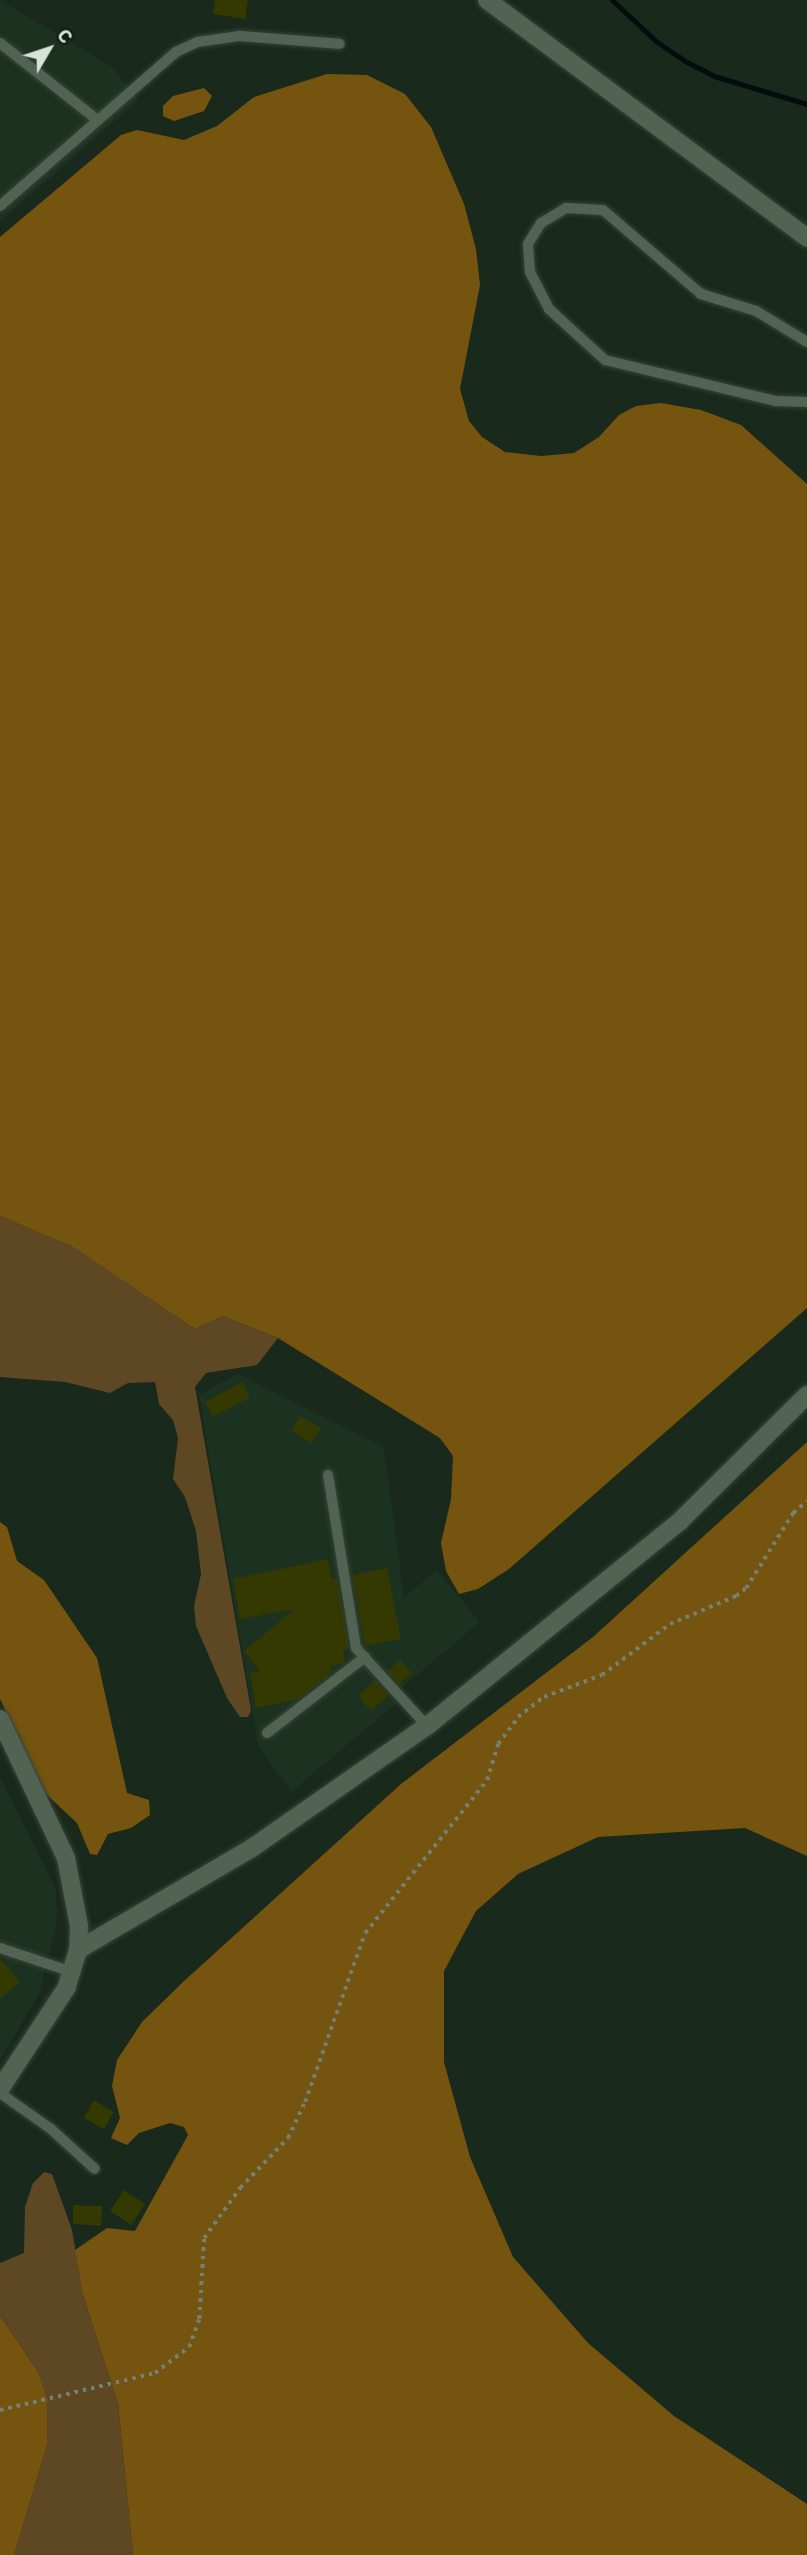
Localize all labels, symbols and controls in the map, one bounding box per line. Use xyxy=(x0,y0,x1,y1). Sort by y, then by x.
north arrow xyxy=(14,14,84,84)
text: С xyxy=(52,23,79,48)

